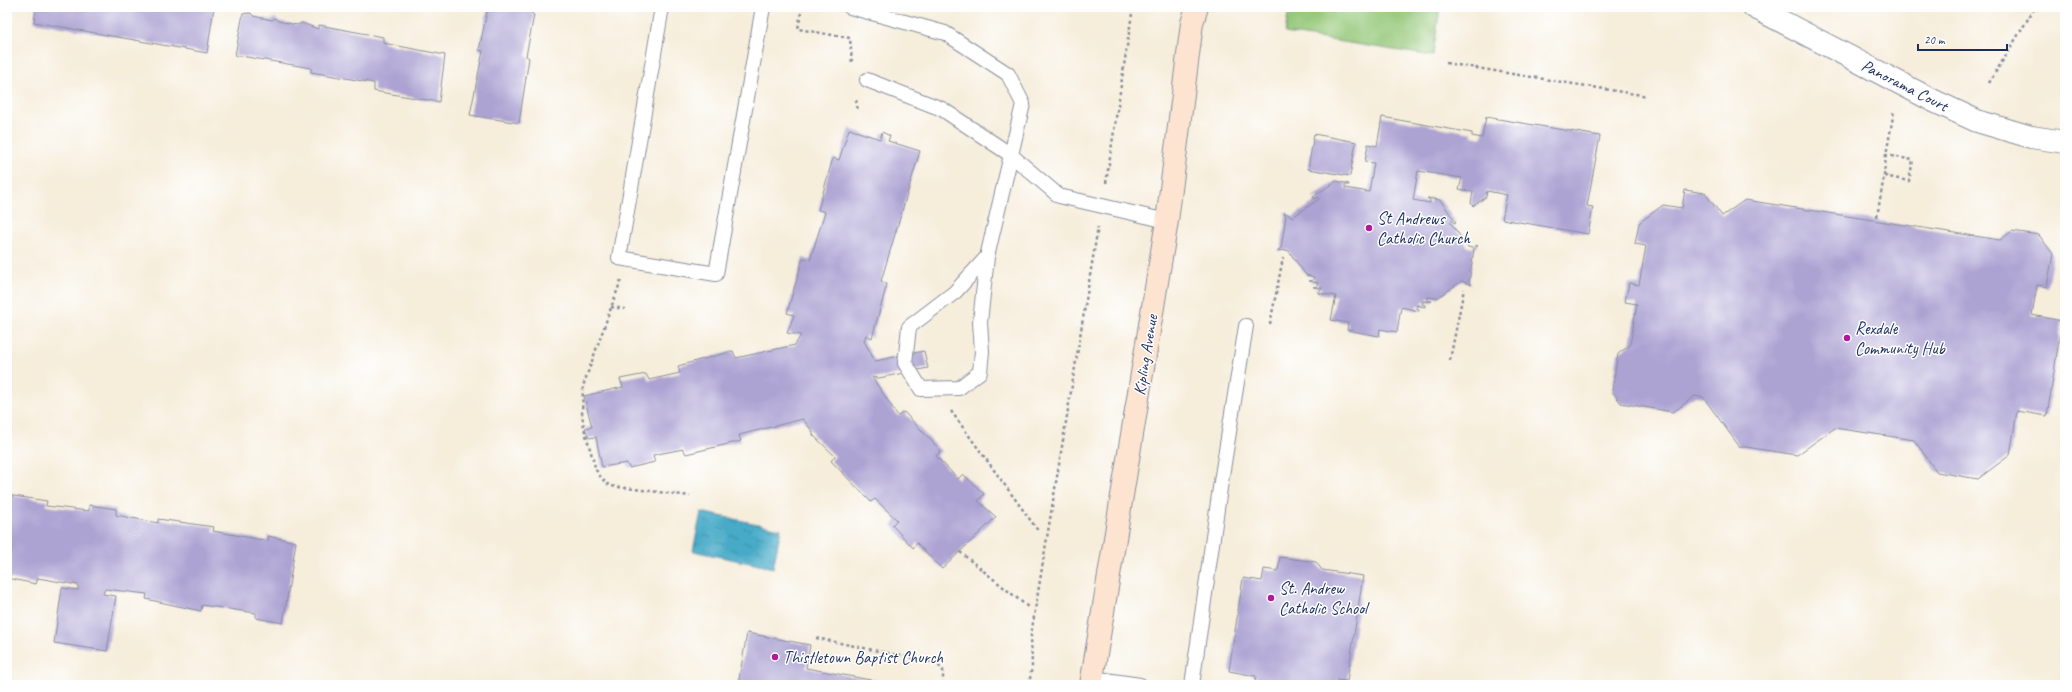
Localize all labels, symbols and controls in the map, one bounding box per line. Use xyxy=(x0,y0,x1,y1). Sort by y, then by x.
scale bar xyxy=(1918,26,2007,52)
text: 20 m xyxy=(1924,32,1946,48)
street label: Panorama Court xyxy=(1858,55,1954,117)
place label: St Andrews Catholic Church xyxy=(1377,208,1471,249)
marker: St Andrews Catholic Church xyxy=(1364,223,1374,233)
street label: Kipling Avenue xyxy=(1129,312,1162,397)
place label: Rexdale Community Hub xyxy=(1855,318,1946,359)
marker: Rexdale Community Hub xyxy=(1842,333,1852,343)
place label: St. Andrew Catholic School xyxy=(1279,578,1370,619)
marker: St. Andrew Catholic School xyxy=(1266,593,1276,603)
place label: Thistletown Baptist Church xyxy=(783,647,943,668)
marker: Thistletown Baptist Church xyxy=(770,652,780,662)

